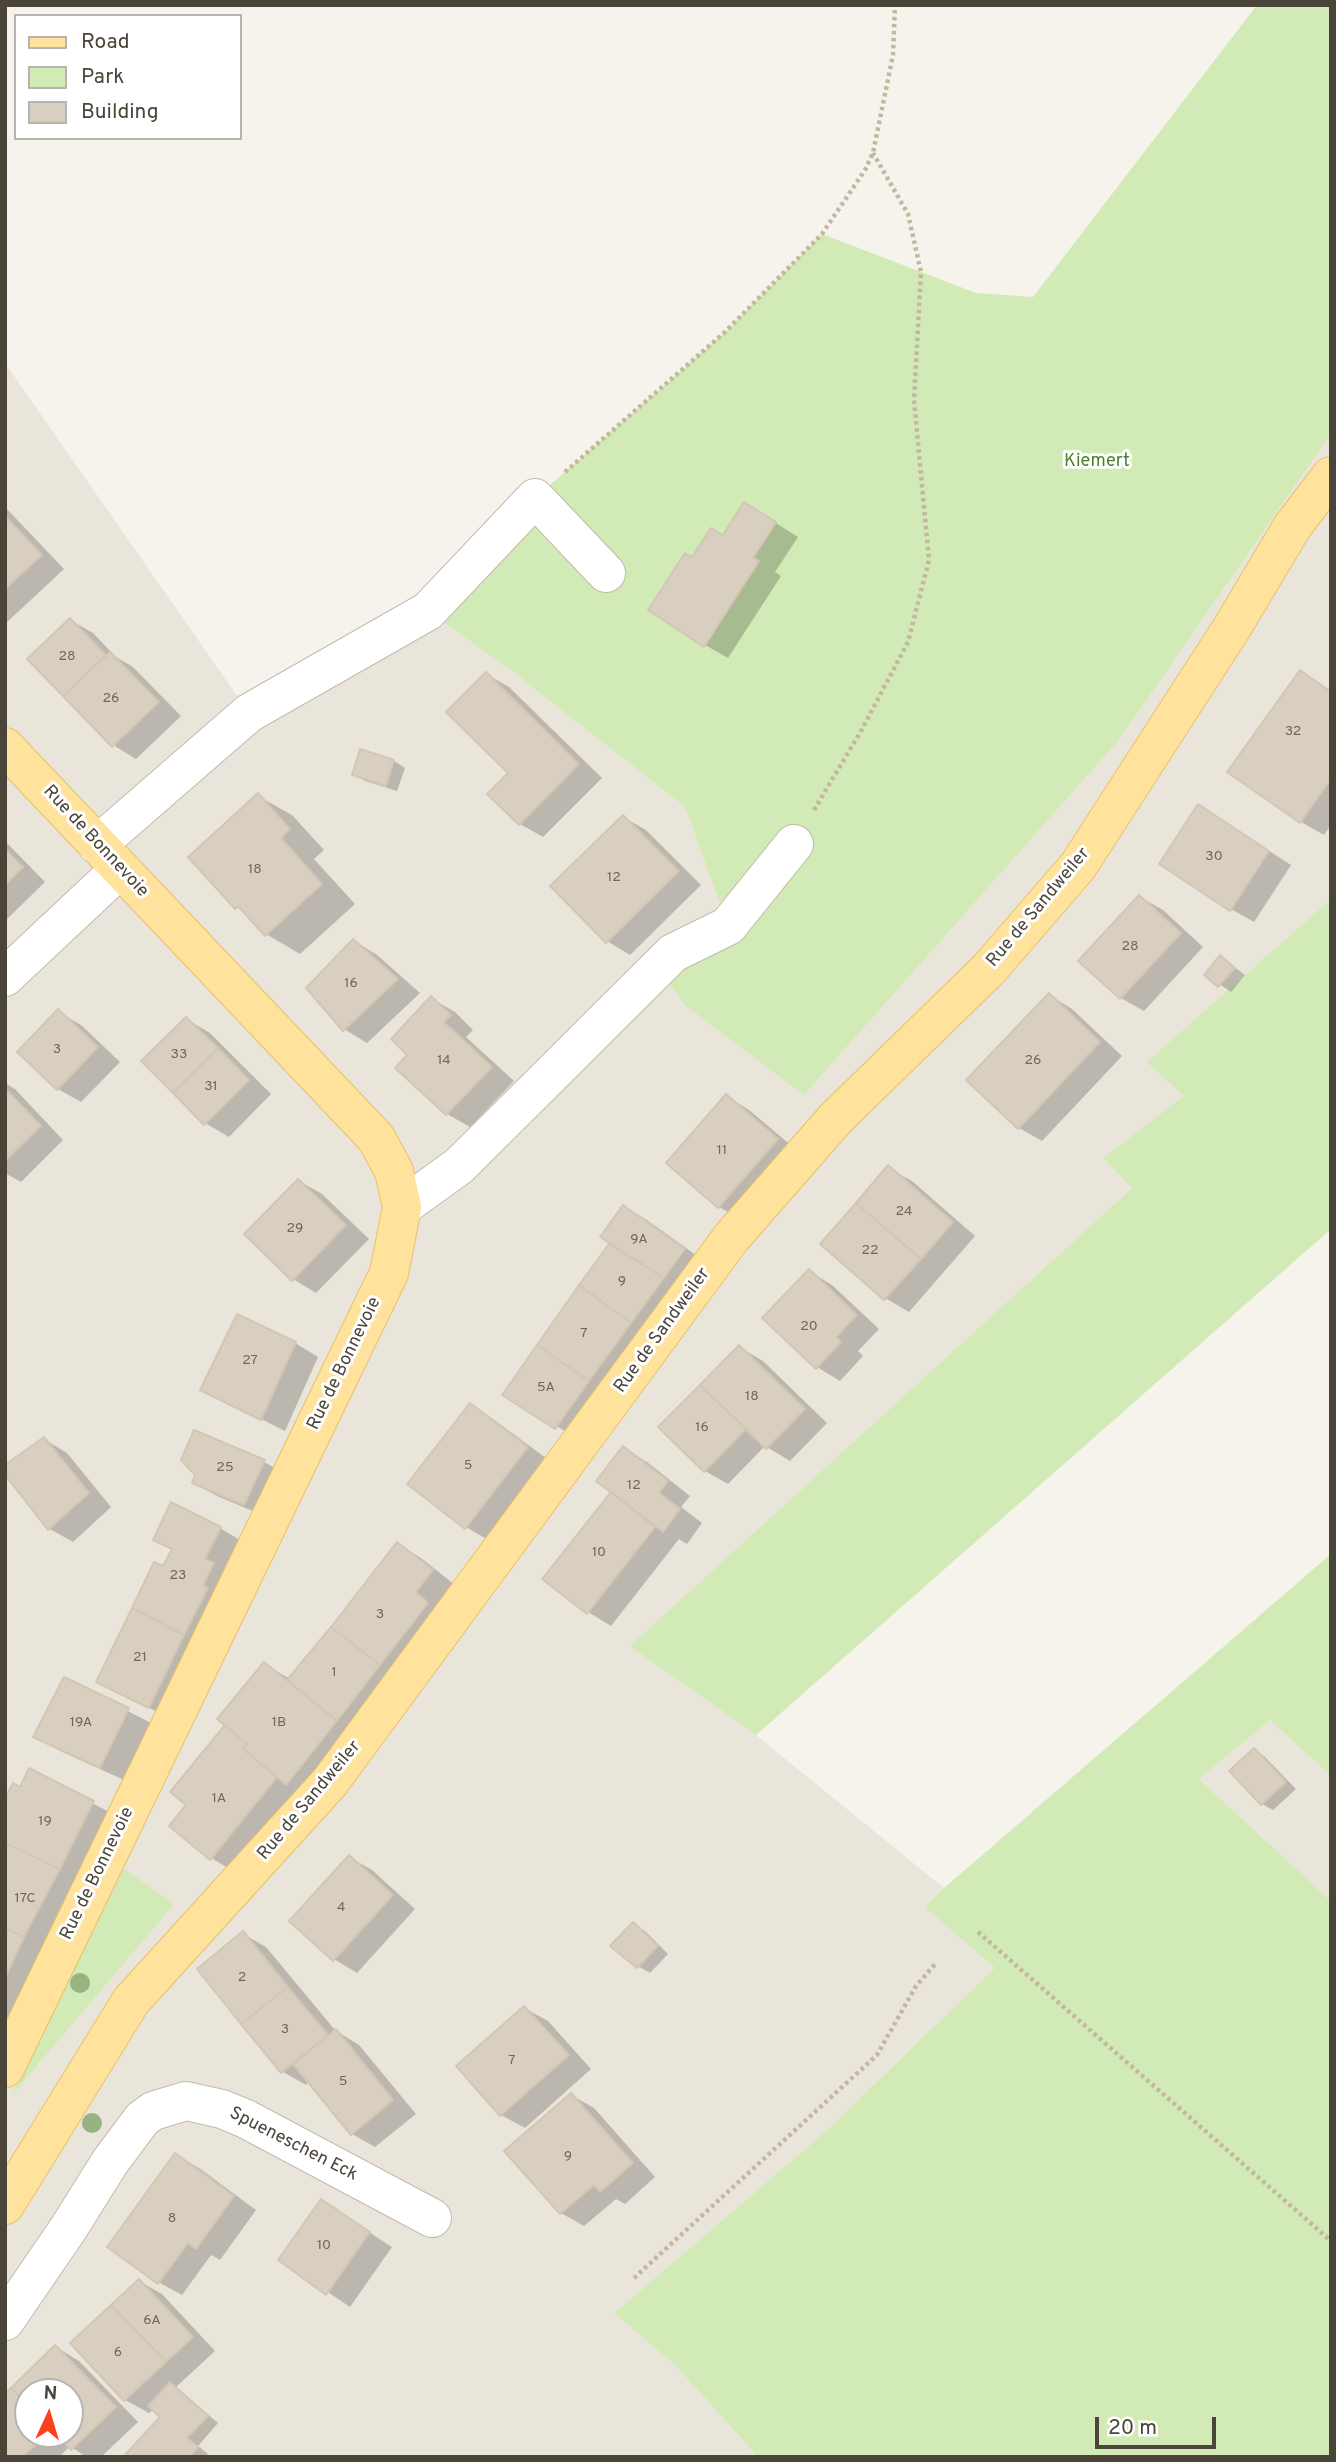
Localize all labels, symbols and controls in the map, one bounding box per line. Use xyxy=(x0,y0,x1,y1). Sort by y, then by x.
legend xyxy=(14,14,242,140)
text: Road xyxy=(81,29,130,56)
text: Park xyxy=(81,64,124,91)
text: Building xyxy=(81,99,159,126)
park label: Kiemert xyxy=(1064,451,1130,473)
house number: 28 xyxy=(58,649,76,665)
house number: 26 xyxy=(103,691,119,707)
house number: 32 xyxy=(1285,724,1301,740)
street label: Rue de Bonnevoie xyxy=(38,782,152,902)
street label: Rue de Sandweiler xyxy=(983,844,1095,972)
house number: 30 xyxy=(1205,849,1223,865)
house number: 18 xyxy=(248,862,262,878)
house number: 12 xyxy=(607,870,621,886)
house number: 28 xyxy=(1121,939,1139,955)
house number: 16 xyxy=(344,976,358,992)
house number: 3 xyxy=(53,1042,61,1058)
house number: 33 xyxy=(171,1047,187,1063)
house number: 14 xyxy=(437,1053,451,1069)
house number: 26 xyxy=(1025,1053,1041,1069)
house number: 31 xyxy=(204,1079,218,1095)
house number: 11 xyxy=(717,1143,727,1159)
house number: 24 xyxy=(895,1204,913,1220)
house number: 29 xyxy=(287,1221,303,1237)
house number: 9A xyxy=(630,1232,648,1248)
house number: 22 xyxy=(861,1243,879,1259)
street label: Rue de Sandweiler xyxy=(610,1264,716,1398)
house number: 9 xyxy=(618,1274,626,1290)
street label: Rue de Bonnevoie xyxy=(303,1294,387,1434)
house number: 20 xyxy=(800,1319,818,1335)
house number: 7 xyxy=(580,1326,588,1342)
house number: 27 xyxy=(242,1353,258,1369)
house number: 5A xyxy=(537,1380,555,1396)
house number: 18 xyxy=(745,1389,759,1405)
house number: 16 xyxy=(695,1420,709,1436)
house number: 5 xyxy=(464,1458,472,1474)
house number: 25 xyxy=(216,1460,234,1476)
house number: 12 xyxy=(627,1478,641,1494)
house number: 10 xyxy=(592,1545,606,1561)
house number: 23 xyxy=(170,1568,186,1584)
house number: 3 xyxy=(376,1607,384,1623)
house number: 21 xyxy=(133,1650,147,1666)
house number: 1 xyxy=(331,1665,337,1681)
house number: 19A xyxy=(70,1715,92,1731)
house number: 1B xyxy=(272,1715,286,1731)
street label: Rue de Sandweiler xyxy=(254,1737,366,1865)
house number: 1A xyxy=(212,1791,226,1807)
street label: Rue de Bonnevoie xyxy=(56,1804,140,1944)
house number: 19 xyxy=(38,1814,52,1830)
house number: 17C xyxy=(15,1891,35,1907)
house number: 4 xyxy=(337,1900,345,1916)
house number: 2 xyxy=(238,1970,246,1986)
house number: 3 xyxy=(281,2022,289,2038)
house number: 7 xyxy=(508,2053,516,2069)
house number: 5 xyxy=(339,2074,347,2090)
street label: Spueneschen Eck xyxy=(225,2103,361,2187)
house number: 9 xyxy=(564,2149,572,2165)
house number: 8 xyxy=(168,2211,176,2227)
house number: 10 xyxy=(317,2238,331,2254)
house number: 6A xyxy=(143,2313,161,2329)
house number: 6 xyxy=(114,2345,122,2361)
north arrow xyxy=(14,2378,84,2448)
text: N xyxy=(43,2382,58,2406)
scale bar xyxy=(1098,2402,1219,2446)
text: 20 m xyxy=(1108,2415,1157,2442)

